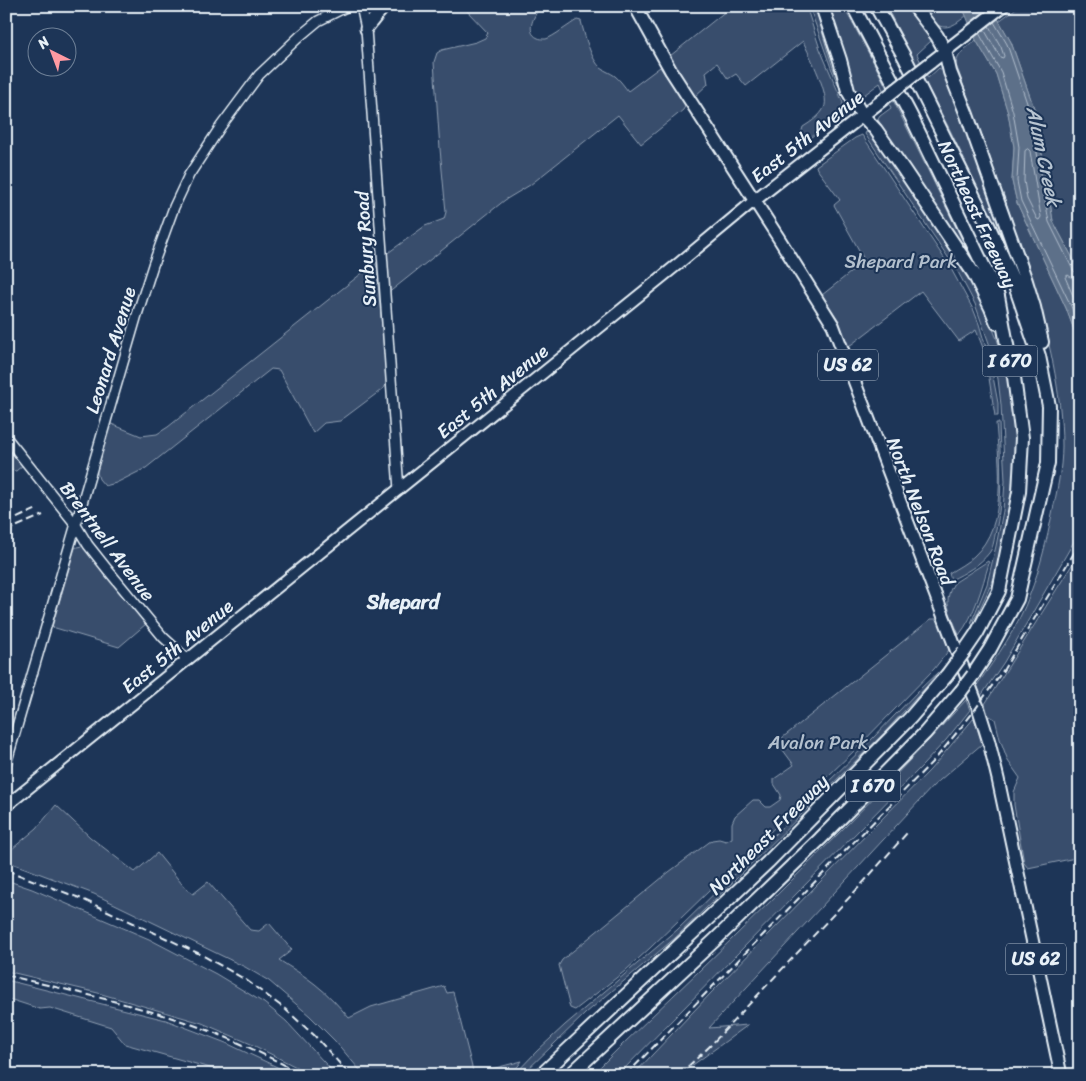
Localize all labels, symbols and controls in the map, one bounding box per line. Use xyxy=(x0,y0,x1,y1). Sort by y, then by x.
north arrow xyxy=(28,28,78,78)
text: N xyxy=(31,30,56,56)
street label: East 5th Avenue xyxy=(743,81,871,192)
water label: Alum Creek xyxy=(1016,102,1072,212)
street label: Northeast Freeway xyxy=(929,135,1026,294)
street label: Sunbury Road xyxy=(345,189,386,308)
park label: Shepard Park xyxy=(845,245,957,278)
street label: Leonard Avenue xyxy=(75,283,145,418)
street label: East 5th Avenue xyxy=(429,335,556,447)
road number: I 670 xyxy=(982,346,1038,376)
road number: US 62 xyxy=(818,350,878,380)
street label: North Nelson Road xyxy=(877,432,965,592)
street label: Brentnell Avenue xyxy=(51,474,164,609)
district label: Shepard xyxy=(366,585,442,620)
street label: East 5th Avenue xyxy=(114,590,241,702)
park label: Avalon Park xyxy=(767,726,868,759)
street label: Northeast Freeway xyxy=(700,766,837,903)
road number: I 670 xyxy=(846,770,900,801)
road number: US 62 xyxy=(1006,944,1066,974)

